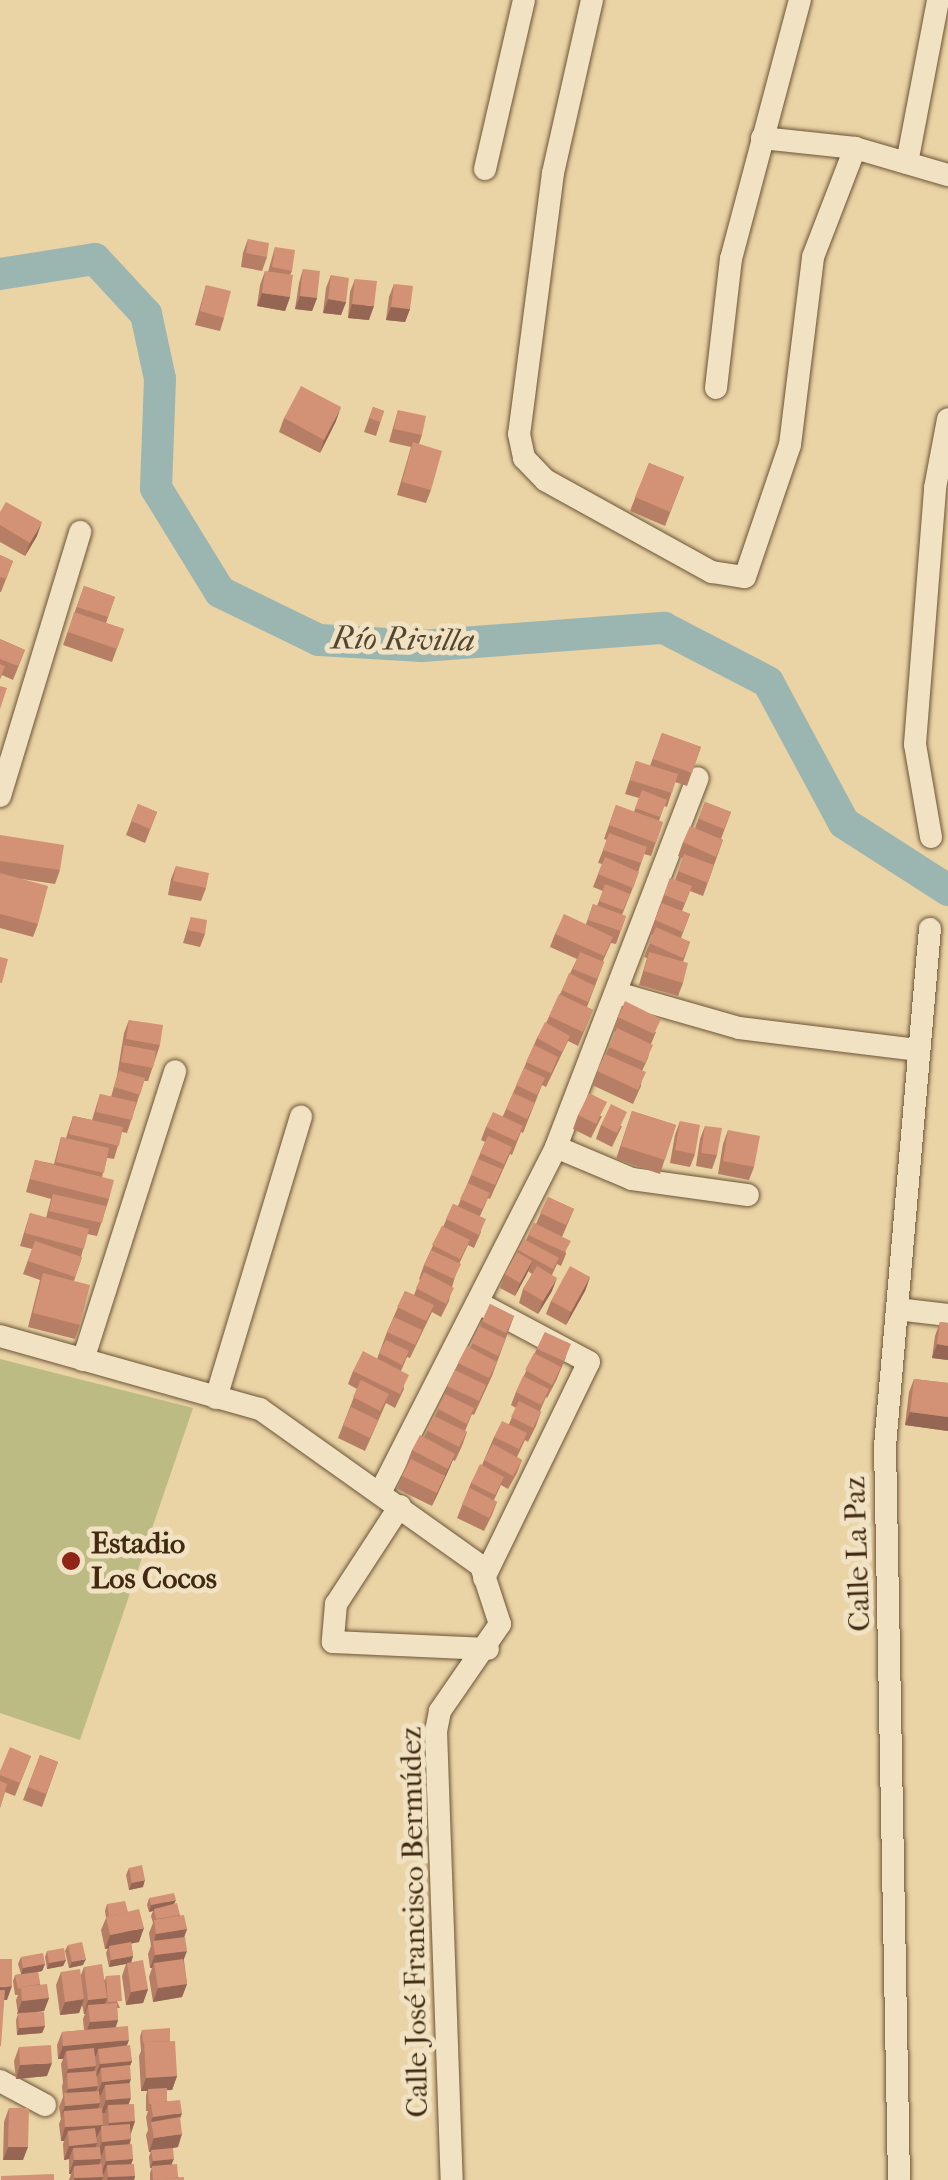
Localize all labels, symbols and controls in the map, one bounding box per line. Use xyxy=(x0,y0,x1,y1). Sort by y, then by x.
water label: Río Rivilla xyxy=(331,620,475,660)
street label: Calle La Paz xyxy=(837,1476,879,1632)
place label: Estadio Los Cocos xyxy=(91,1526,217,1596)
marker: Estadio Los Cocos xyxy=(60,1550,82,1572)
street label: Calle José Francisco Bermúdez xyxy=(394,1726,436,2118)

